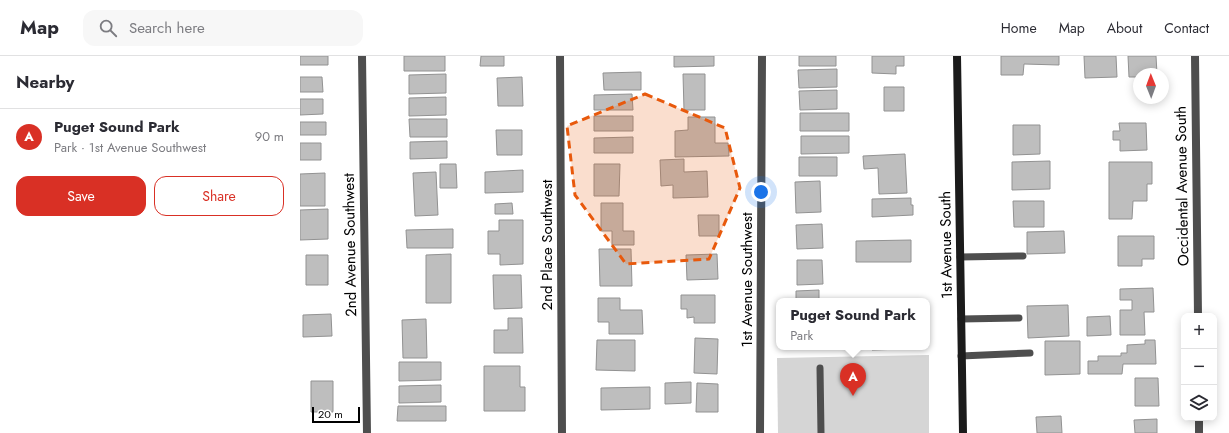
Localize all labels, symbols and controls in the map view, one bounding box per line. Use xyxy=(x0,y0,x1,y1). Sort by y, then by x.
search box xyxy=(83,10,363,46)
text: Map xyxy=(20,14,59,41)
icon: search xyxy=(97,17,119,39)
text: Search here xyxy=(129,17,205,39)
text: Home xyxy=(1001,18,1037,38)
text: Map xyxy=(1059,18,1085,38)
text: About xyxy=(1107,18,1142,38)
text: Contact xyxy=(1164,18,1209,38)
north arrow xyxy=(1133,68,1169,104)
text: Nearby xyxy=(16,70,74,94)
street label: Occidental Avenue South xyxy=(1170,106,1194,266)
text: Puget Sound Park xyxy=(54,116,180,138)
text: A xyxy=(24,127,34,146)
text: 90 m xyxy=(255,127,284,146)
text: Park · 1st Avenue Southwest xyxy=(54,138,206,157)
street label: 2nd Avenue Southwest xyxy=(338,173,362,317)
button: Save xyxy=(16,176,146,216)
button: Share xyxy=(154,176,284,216)
street label: 2nd Place Southwest xyxy=(536,179,558,310)
your location xyxy=(751,182,771,202)
street label: 1st Avenue South xyxy=(934,191,958,299)
street label: 1st Avenue Southwest xyxy=(736,212,758,348)
popup xyxy=(776,298,930,350)
text: Puget Sound Park xyxy=(790,304,916,326)
map controls xyxy=(1181,313,1217,421)
button: + xyxy=(1181,313,1217,349)
text: Park xyxy=(790,326,813,345)
button: − xyxy=(1181,349,1217,385)
pin: A xyxy=(840,363,866,396)
button: layers xyxy=(1181,385,1217,421)
scale bar xyxy=(312,405,360,424)
text: 20 m xyxy=(318,406,343,422)

